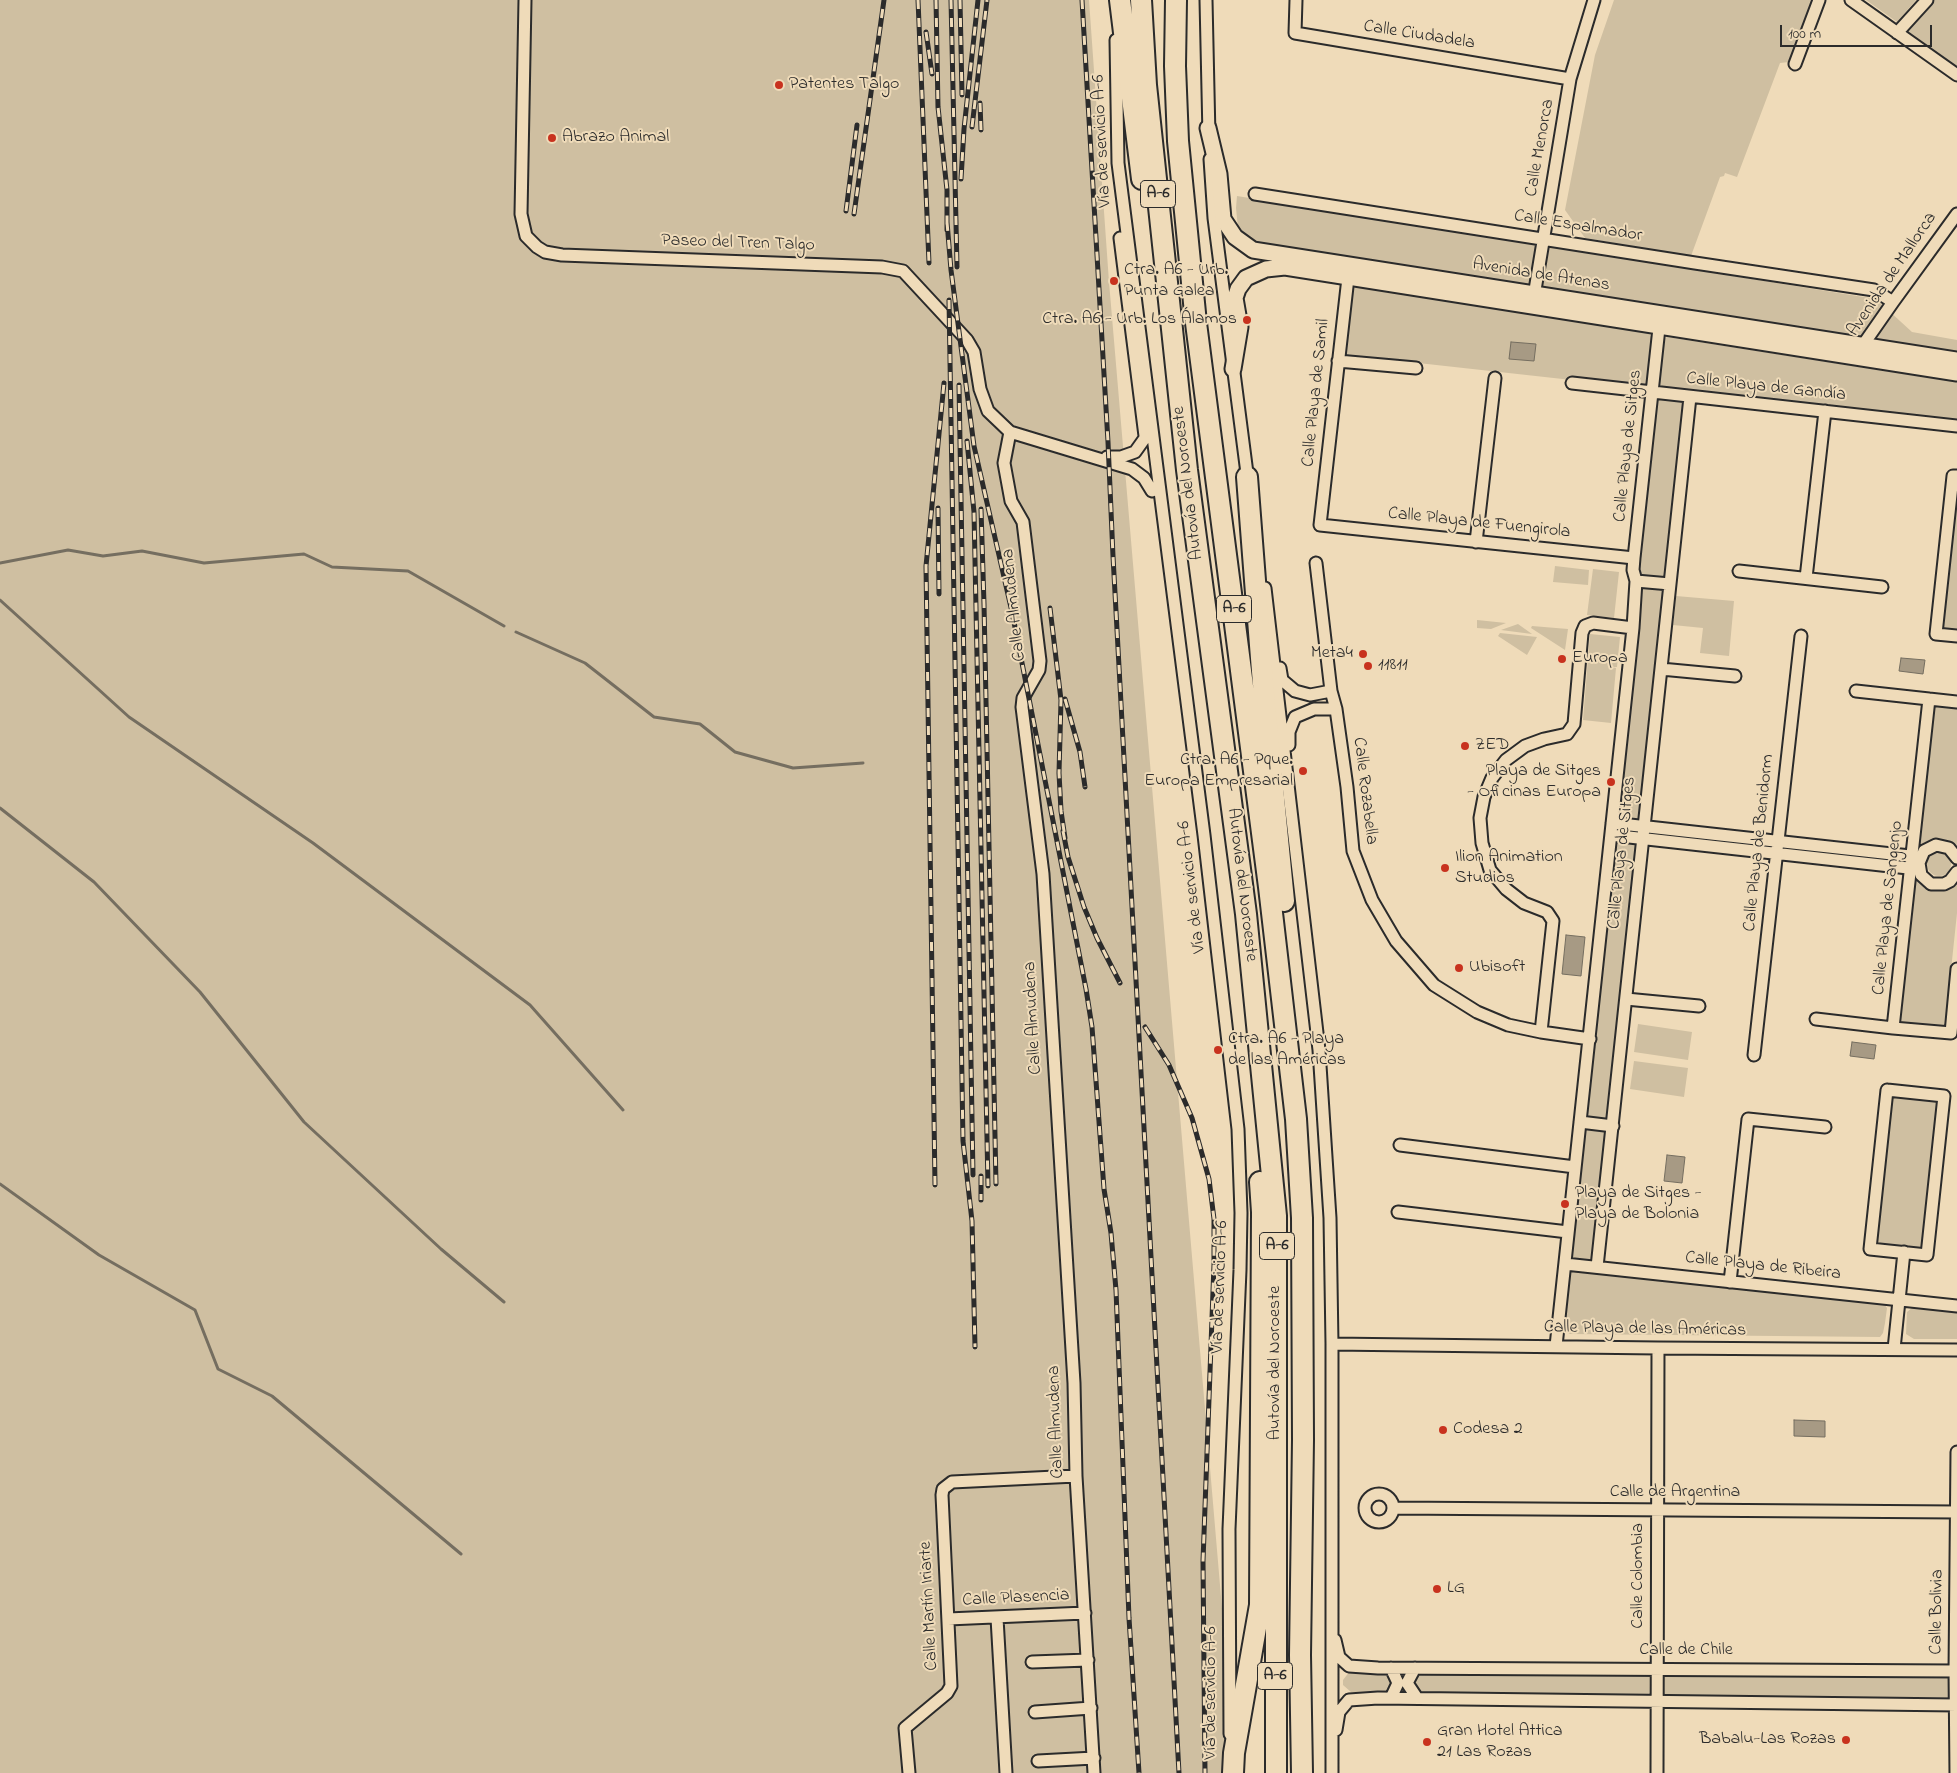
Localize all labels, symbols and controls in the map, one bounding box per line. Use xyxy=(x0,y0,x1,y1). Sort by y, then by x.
scale bar xyxy=(1782,15,1934,47)
street label: Calle Ciudadela xyxy=(1362,17,1476,55)
text: 100 m xyxy=(1788,23,1821,45)
place label: Patentes Talgo xyxy=(789,74,899,96)
street label: Vía de servicio A-6 xyxy=(1089,74,1117,208)
marker: Patentes Talgo xyxy=(773,79,785,91)
street label: Calle Menorca xyxy=(1522,98,1560,198)
place label: Abrazo Animal xyxy=(562,127,669,149)
marker: Abrazo Animal xyxy=(546,132,558,144)
road number: A-6 xyxy=(1140,180,1176,208)
street label: Calle Espalmador xyxy=(1512,206,1644,248)
street label: Avenida de Mallorca xyxy=(1843,209,1943,341)
street label: Paseo del Tren Talgo xyxy=(661,231,815,257)
street label: Avenida de Atenas xyxy=(1471,254,1611,298)
place label: Ctra. A6 - Urb. Punta Galea xyxy=(1124,260,1228,302)
marker: Ctra. A6 - Urb. Punta Galea xyxy=(1108,275,1120,287)
place label: Ctra. A6 - Urb. Los Álamos xyxy=(1042,309,1237,331)
marker: Ctra. A6 - Urb. Los Álamos xyxy=(1241,314,1253,326)
street label: Calle Playa de Samil xyxy=(1298,318,1336,468)
street label: Calle Playa de Sitges xyxy=(1610,369,1648,523)
street label: Calle Playa de Gandía xyxy=(1685,369,1847,407)
street label: Autovía del Noroeste xyxy=(1169,405,1209,561)
street label: Calle Playa de Fuengirola xyxy=(1387,504,1571,544)
street label: Calle Almudena xyxy=(998,548,1032,662)
road number: A-6 xyxy=(1216,596,1252,622)
place label: Meta4 xyxy=(1311,643,1353,665)
marker: Meta4 xyxy=(1357,648,1369,660)
place label: Europa xyxy=(1572,648,1628,670)
marker: Europa xyxy=(1556,653,1568,665)
place label: 11811 xyxy=(1378,655,1408,677)
marker: 11811 xyxy=(1362,660,1374,672)
place label: ZED xyxy=(1475,735,1509,757)
street label: Calle Rozabella xyxy=(1347,736,1381,846)
marker: ZED xyxy=(1459,740,1471,752)
place label: Ctra. A6 - Pque. Europa Empresarial xyxy=(1144,750,1293,792)
street label: Calle Playa de Benidorm xyxy=(1740,753,1780,933)
place label: Playa de Sitges - Oficinas Europa xyxy=(1467,761,1601,804)
marker: Ctra. A6 - Pque. Europa Empresarial xyxy=(1297,765,1309,777)
street label: Calle Playa de Sitges xyxy=(1604,776,1642,930)
marker: Playa de Sitges - Oficinas Europa xyxy=(1605,776,1617,788)
street label: Autovía del Noroeste xyxy=(1221,807,1261,963)
street label: Vía de servicio A-6 xyxy=(1174,820,1212,954)
street label: Calle Playa de Sangenjo xyxy=(1869,820,1909,996)
place label: Ilion Animation Studios xyxy=(1455,847,1563,890)
marker: Ilion Animation Studios xyxy=(1439,862,1451,874)
place label: Ubisoft xyxy=(1469,957,1525,979)
street label: Calle Almudena xyxy=(1020,961,1048,1075)
marker: Ubisoft xyxy=(1453,962,1465,974)
place label: Ctra. A6 - Playa de las Américas xyxy=(1228,1029,1346,1072)
marker: Ctra. A6 - Playa de las Américas xyxy=(1212,1044,1224,1056)
place label: Playa de Sitges - Playa de Bolonia xyxy=(1575,1183,1701,1226)
marker: Playa de Sitges - Playa de Bolonia xyxy=(1559,1198,1571,1210)
street label: Vía de servicio A-6 xyxy=(1208,1220,1234,1354)
road number: A-6 xyxy=(1260,1232,1294,1260)
street label: Calle Playa de Ribeira xyxy=(1684,1248,1842,1286)
street label: Autovía del Noroeste xyxy=(1265,1286,1287,1440)
street label: Calle Playa de las Américas xyxy=(1544,1317,1746,1343)
street label: Calle Almudena xyxy=(1044,1365,1070,1479)
place label: Codesa 2 xyxy=(1453,1419,1523,1441)
marker: Codesa 2 xyxy=(1437,1424,1449,1436)
street label: Calle de Argentina xyxy=(1610,1482,1740,1504)
street label: Calle Colombia xyxy=(1628,1523,1650,1629)
street label: Calle Martín Iriarte xyxy=(916,1541,944,1671)
street label: Calle Bolivia xyxy=(1926,1569,1950,1655)
place label: LG xyxy=(1447,1578,1465,1600)
marker: LG xyxy=(1431,1583,1443,1595)
street label: Calle Plasencia xyxy=(962,1585,1070,1613)
street label: Vía de servicio A-6 xyxy=(1201,1626,1223,1760)
street label: Calle de Chile xyxy=(1639,1640,1733,1662)
road number: A-6 xyxy=(1258,1662,1292,1690)
place label: Gran Hotel Attica 21 Las Rozas xyxy=(1437,1721,1563,1764)
place label: Babalu-Las Rozas xyxy=(1699,1729,1836,1751)
marker: Babalu-Las Rozas xyxy=(1840,1734,1852,1746)
marker: Gran Hotel Attica 21 Las Rozas xyxy=(1421,1736,1433,1748)

